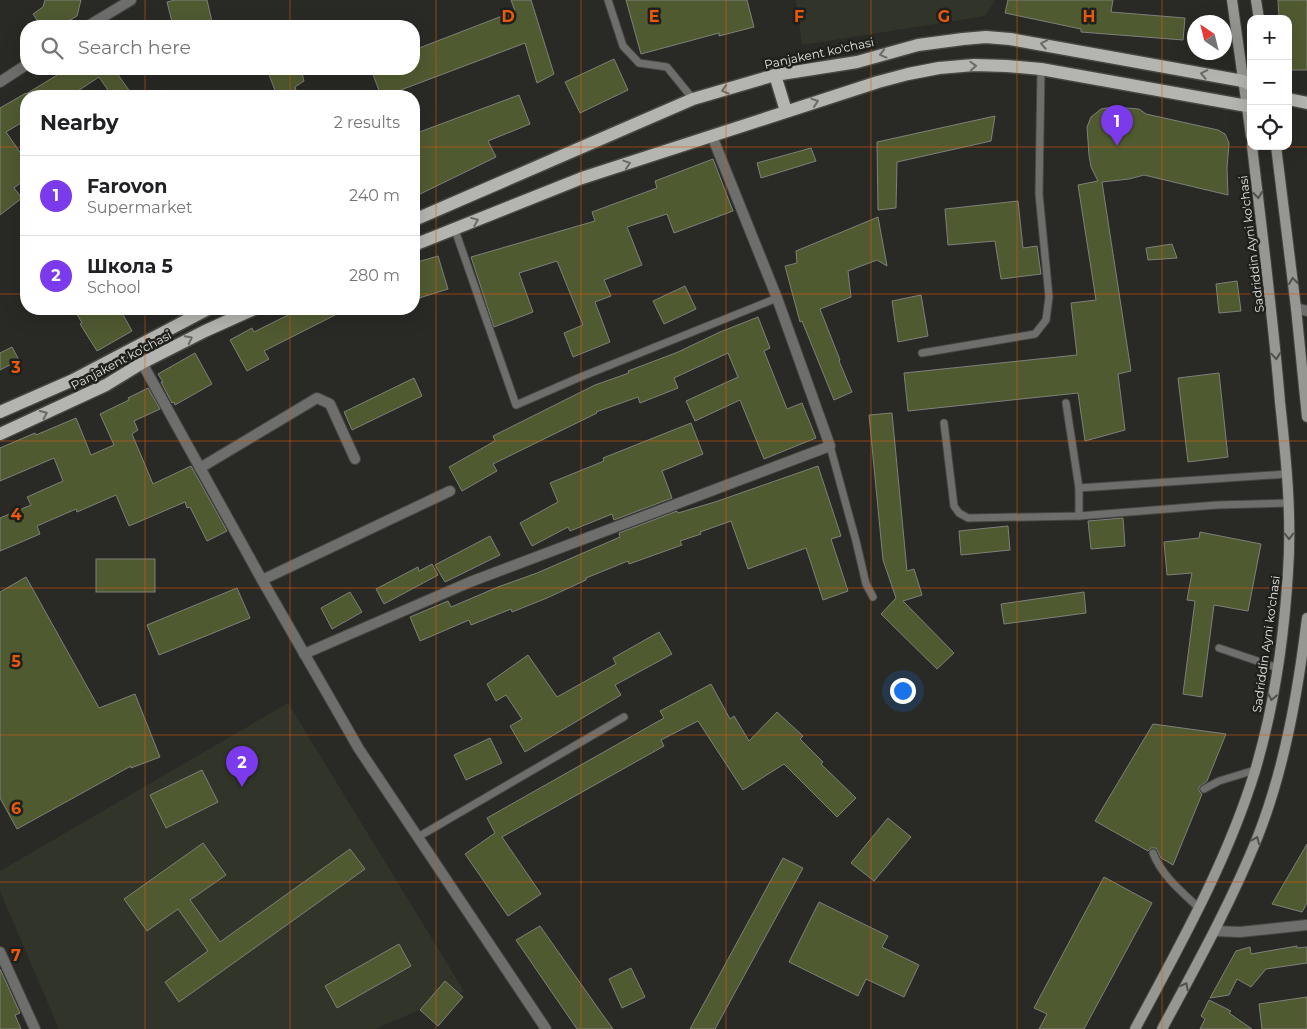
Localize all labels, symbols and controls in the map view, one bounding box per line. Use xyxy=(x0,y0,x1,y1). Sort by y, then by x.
text: D xyxy=(501,7,515,26)
text: E xyxy=(649,7,659,26)
text: F xyxy=(794,7,804,26)
text: G xyxy=(938,7,950,26)
text: H xyxy=(1083,7,1095,26)
north arrow xyxy=(1187,15,1232,60)
map controls xyxy=(1247,15,1292,150)
button: + xyxy=(1247,15,1292,60)
search box xyxy=(20,20,420,75)
icon: search xyxy=(38,34,66,62)
street label: Panjakent ko'chasi xyxy=(763,34,875,72)
text: Search here xyxy=(78,36,191,59)
one-way arrow xyxy=(1039,39,1048,49)
one-way arrow xyxy=(880,48,888,58)
one-way arrow xyxy=(969,60,977,71)
button: − xyxy=(1247,60,1292,105)
one-way arrow xyxy=(1199,69,1208,79)
one-way arrow xyxy=(721,84,730,94)
one-way arrow xyxy=(810,97,818,107)
pin: 1 xyxy=(1101,105,1133,146)
button: locate xyxy=(1247,105,1292,150)
text: Nearby xyxy=(40,110,119,135)
text: 2 results xyxy=(334,113,400,132)
one-way arrow xyxy=(623,159,631,169)
text: Farovon xyxy=(87,175,167,198)
street label: Sadriddin Ayni ko'chasi xyxy=(1235,175,1267,313)
text: 1 xyxy=(53,186,59,205)
text: 240 m xyxy=(349,186,400,205)
one-way arrow xyxy=(1252,191,1263,199)
text: Supermarket xyxy=(87,198,193,217)
one-way arrow xyxy=(471,217,479,227)
text: Школа 5 xyxy=(87,255,173,278)
text: 2 xyxy=(51,266,61,285)
text: 280 m xyxy=(349,266,400,285)
one-way arrow xyxy=(1288,277,1299,285)
text: School xyxy=(87,278,141,297)
street label: Panjakent ko'chasi xyxy=(68,327,174,393)
one-way arrow xyxy=(183,335,192,345)
one-way arrow xyxy=(1270,352,1281,360)
text: 3 xyxy=(10,358,21,377)
one-way arrow xyxy=(39,410,48,421)
text: 4 xyxy=(10,505,22,524)
one-way arrow xyxy=(1284,532,1294,540)
street label: Sadriddin Ayni ko'chasi xyxy=(1249,575,1283,713)
text: 5 xyxy=(11,652,21,671)
your location xyxy=(890,678,916,704)
one-way arrow xyxy=(1267,693,1278,701)
pin: 2 xyxy=(226,746,258,787)
text: 6 xyxy=(11,799,21,818)
one-way arrow xyxy=(1249,836,1260,845)
text: 7 xyxy=(11,946,21,965)
one-way arrow xyxy=(1179,982,1189,991)

